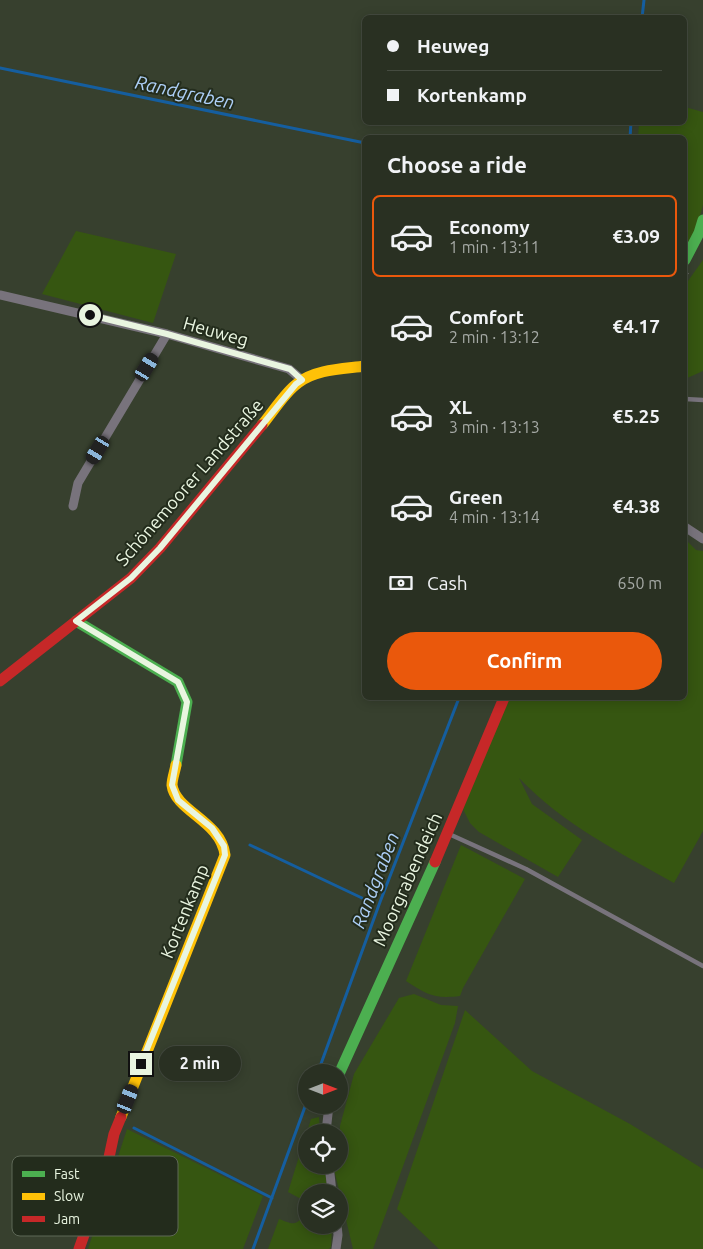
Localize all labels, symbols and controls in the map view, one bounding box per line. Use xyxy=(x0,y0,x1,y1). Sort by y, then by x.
text: Heuweg xyxy=(417,35,490,57)
water label: Randgraben xyxy=(133,71,237,113)
text: Kortenkamp xyxy=(417,84,527,106)
text: Choose a ride xyxy=(387,152,527,177)
icon: car xyxy=(389,214,434,259)
text: Economy xyxy=(449,216,530,238)
text: €3.09 xyxy=(612,225,660,247)
text: 1 min · 13:11 xyxy=(449,238,540,256)
route start xyxy=(79,304,101,326)
icon: car xyxy=(389,304,434,349)
text: Comfort xyxy=(449,306,524,328)
street label: Heuweg xyxy=(181,312,251,350)
text: €4.17 xyxy=(612,315,660,337)
text: 2 min · 13:12 xyxy=(449,328,540,346)
car xyxy=(132,350,161,384)
icon: car xyxy=(389,394,434,439)
street label: Schönemoorer Landstraße xyxy=(111,395,267,569)
text: XL xyxy=(449,396,472,418)
text: €5.25 xyxy=(612,405,660,427)
text: 3 min · 13:13 xyxy=(449,418,540,436)
car xyxy=(83,433,112,467)
icon: car xyxy=(389,484,434,529)
text: Green xyxy=(449,486,503,508)
text: €4.38 xyxy=(612,495,660,517)
text: 4 min · 13:14 xyxy=(449,508,540,526)
icon: cash xyxy=(387,569,415,597)
text: Cash xyxy=(427,572,468,594)
text: 650 m xyxy=(617,574,662,592)
button: Confirm xyxy=(387,632,662,690)
street label: Moorgrabendeich xyxy=(369,809,445,949)
water label: Randgraben xyxy=(347,829,403,931)
street label: Kortenkamp xyxy=(156,861,212,961)
callout: 2 min xyxy=(158,1046,241,1082)
route end xyxy=(130,1053,152,1075)
text: 2 min xyxy=(180,1054,220,1072)
north arrow xyxy=(298,1064,348,1114)
map controls xyxy=(298,1064,348,1234)
car xyxy=(115,1082,140,1116)
button: locate xyxy=(298,1124,348,1174)
legend xyxy=(12,1156,178,1236)
text: Fast xyxy=(54,1166,80,1182)
button: layers xyxy=(298,1184,348,1234)
text: Slow xyxy=(54,1188,84,1204)
text: Jam xyxy=(54,1211,80,1227)

